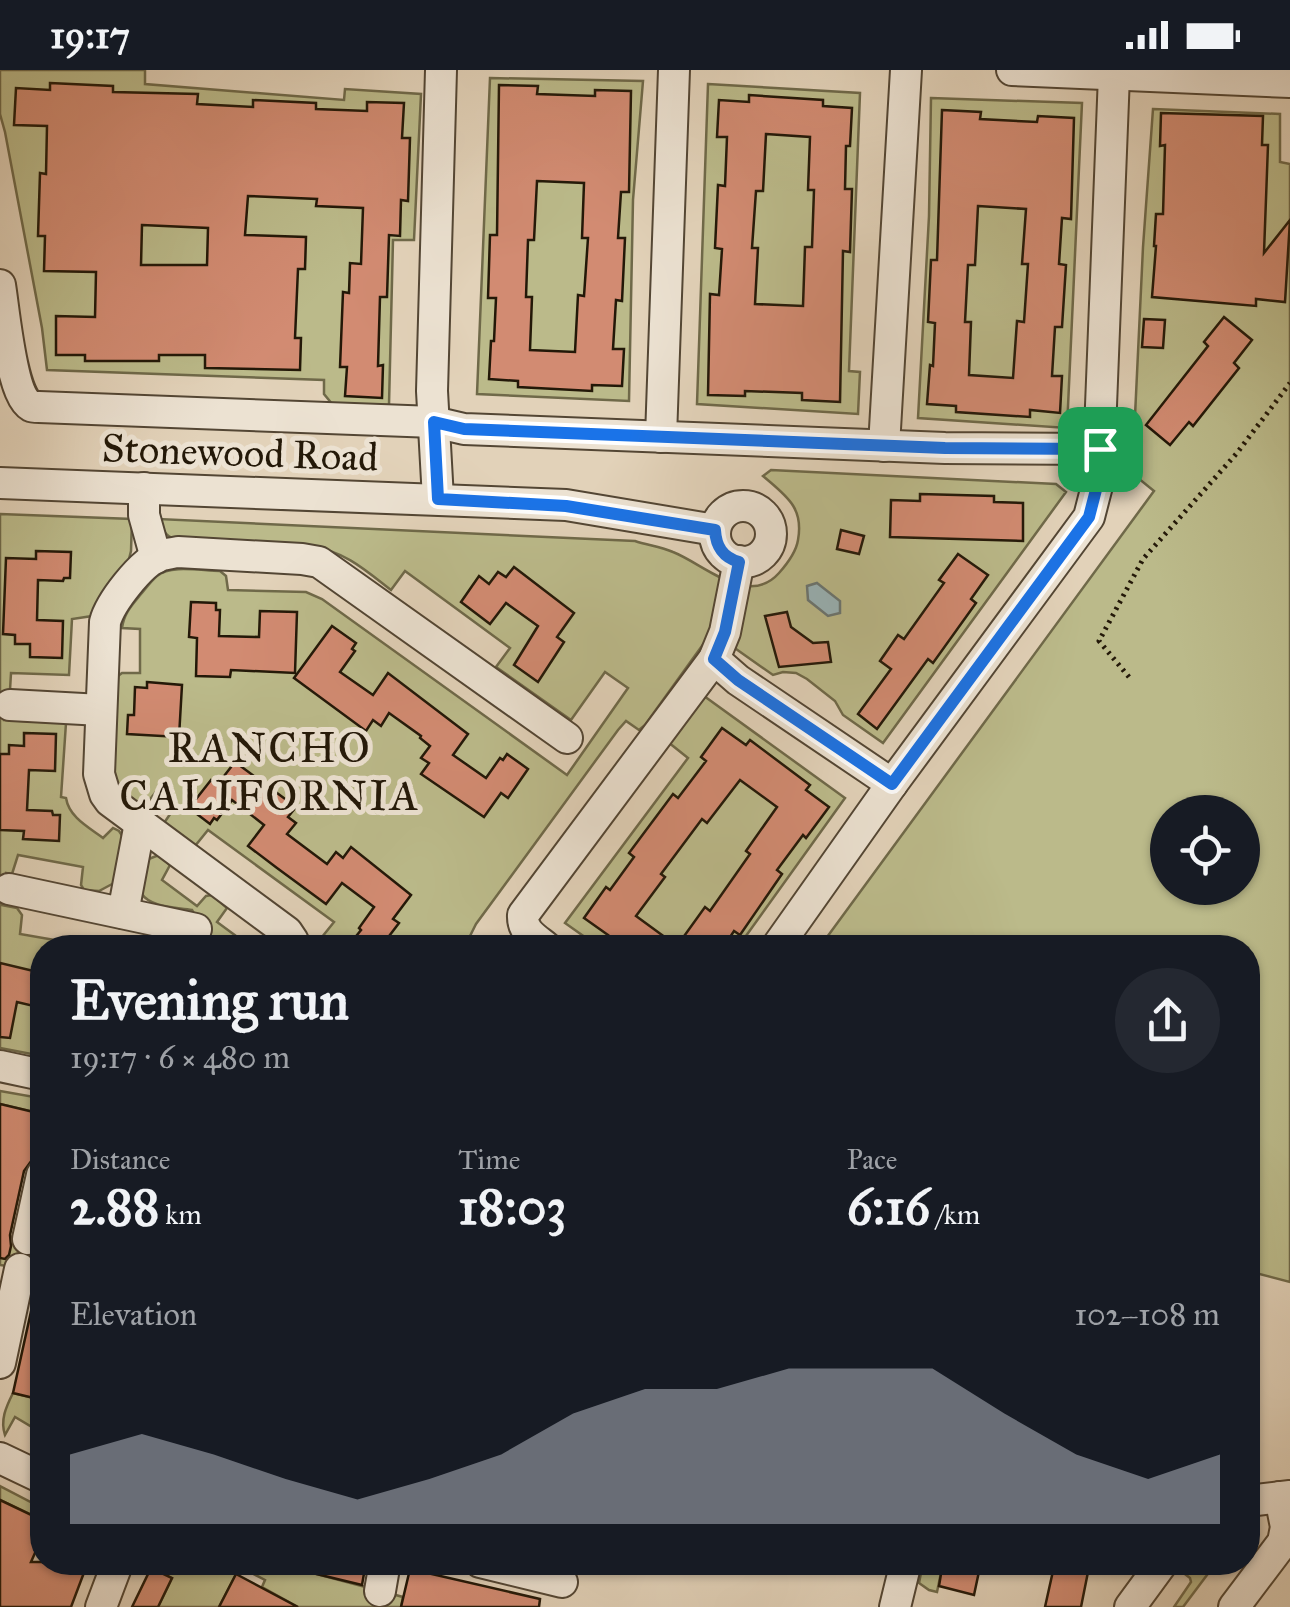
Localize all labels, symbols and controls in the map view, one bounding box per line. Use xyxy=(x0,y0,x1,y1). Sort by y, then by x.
text: 19:17 xyxy=(50,12,130,58)
pin xyxy=(1058,407,1143,492)
icon: arrive xyxy=(1073,422,1128,477)
street label: Stonewood Road xyxy=(101,423,379,482)
district label: RANCHO CALIFORNIA xyxy=(119,722,421,822)
map controls xyxy=(1150,795,1260,905)
button: locate xyxy=(1150,795,1260,905)
text: Evening run xyxy=(70,967,349,1034)
button: share xyxy=(1115,968,1220,1073)
text: 19:17 · 6 × 480 m xyxy=(70,1038,290,1077)
text: Distance xyxy=(70,1142,170,1177)
text: Time xyxy=(458,1142,520,1177)
text: Pace xyxy=(847,1142,897,1177)
text: 2.88 xyxy=(70,1177,159,1238)
text: 18:03 xyxy=(458,1177,566,1238)
text: 6:16 xyxy=(847,1177,930,1238)
text: km xyxy=(159,1197,202,1232)
text: /km xyxy=(930,1197,980,1232)
text: Elevation xyxy=(70,1295,197,1334)
text: 102–108 m xyxy=(1074,1295,1220,1334)

